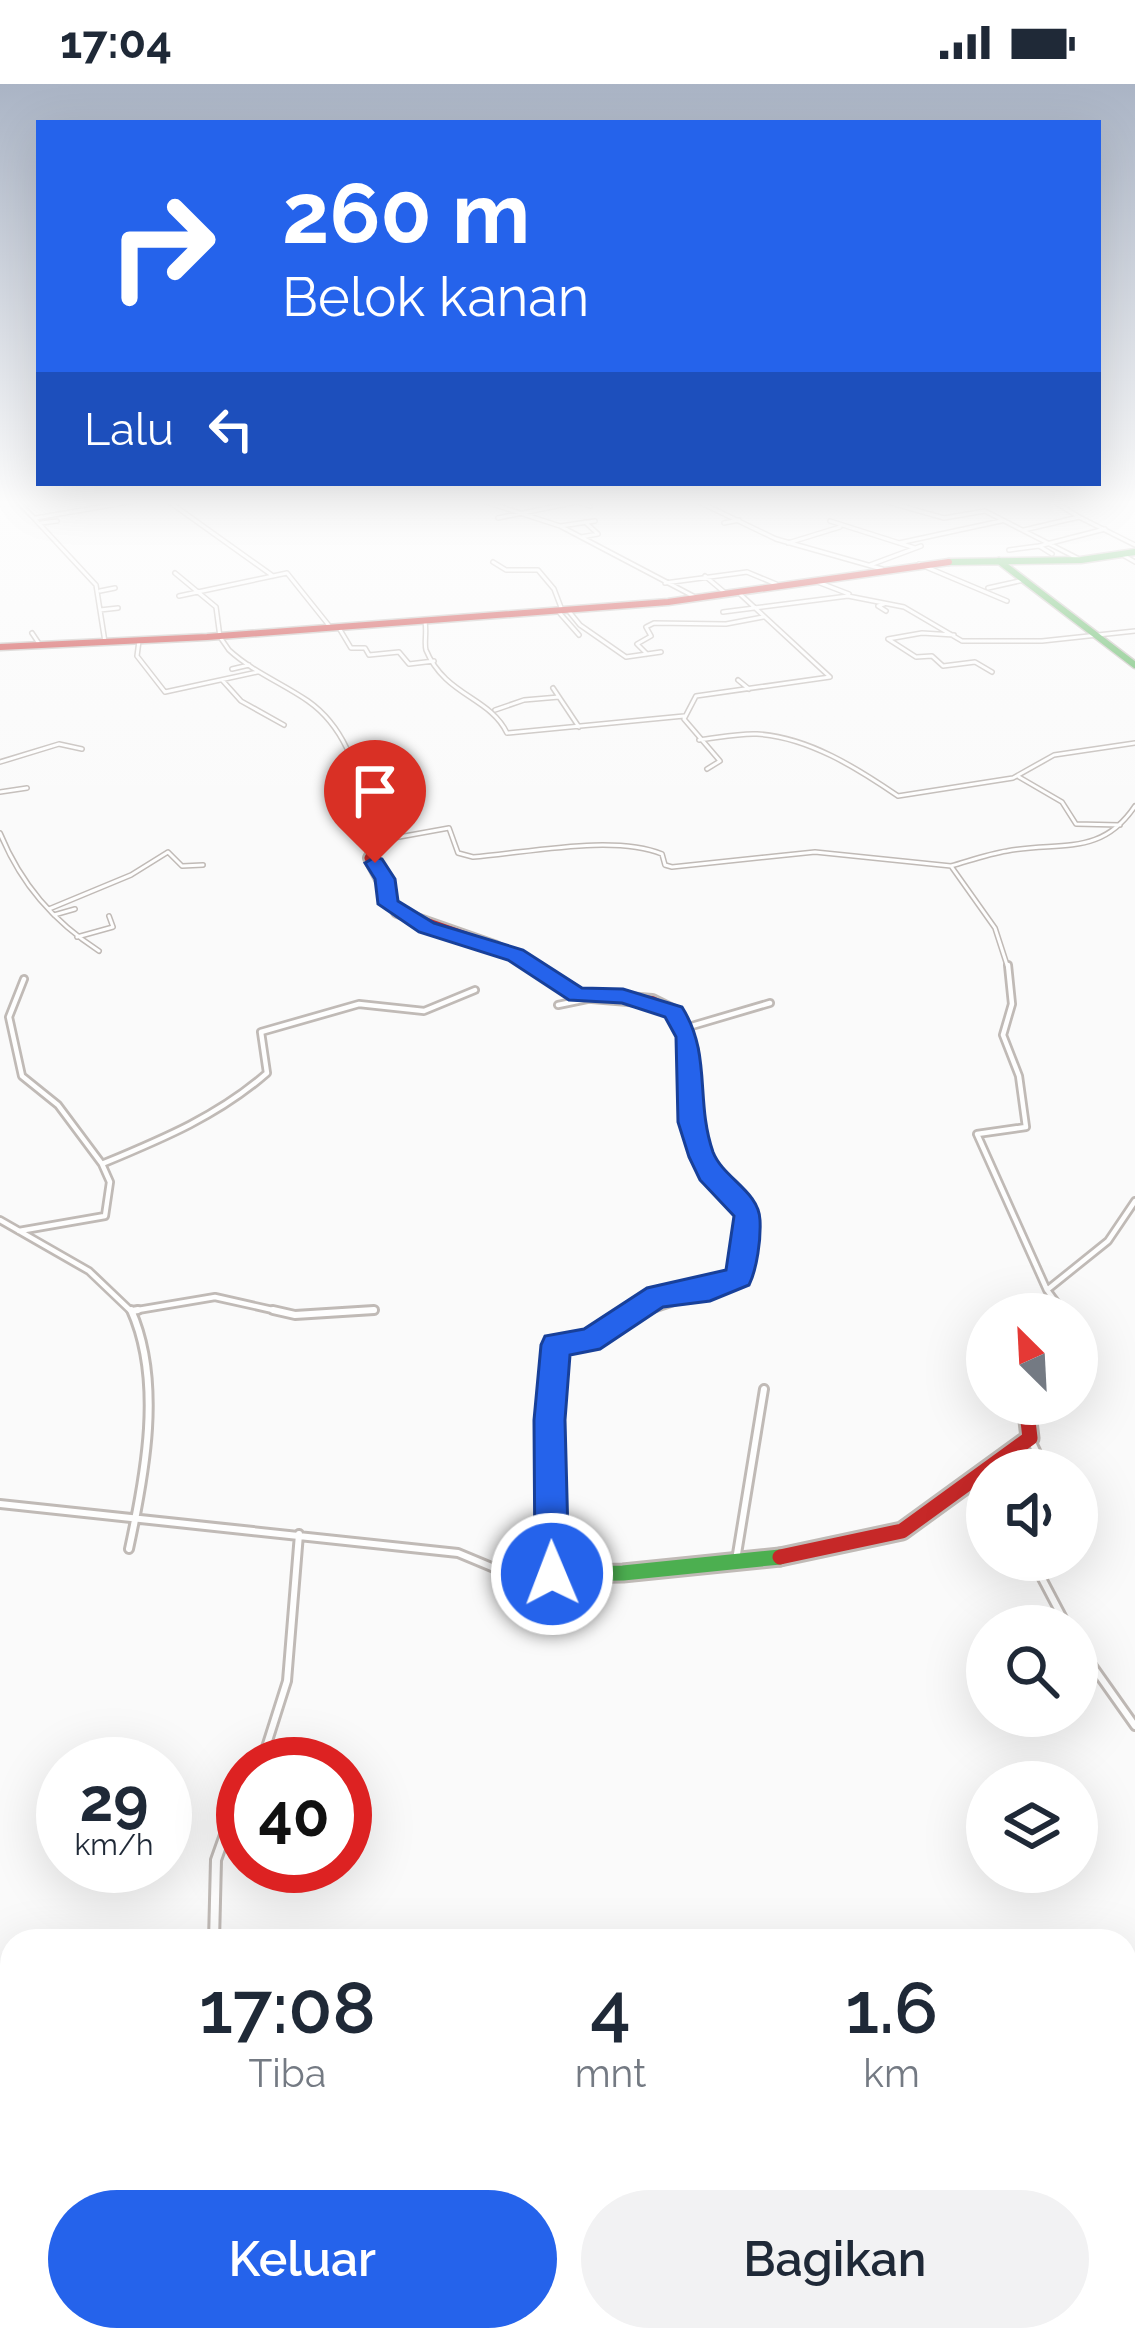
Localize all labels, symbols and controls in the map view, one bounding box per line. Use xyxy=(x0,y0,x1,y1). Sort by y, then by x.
text: 17:04 xyxy=(60,16,172,69)
text: 260 m xyxy=(282,164,530,263)
icon: right xyxy=(84,168,240,324)
text: Belok kanan xyxy=(282,265,589,329)
icon: left xyxy=(198,396,264,462)
text: Lalu xyxy=(84,403,174,456)
pin xyxy=(324,740,426,863)
icon: arrive xyxy=(342,758,408,824)
north arrow xyxy=(966,1293,1098,1425)
map controls xyxy=(966,1293,1098,1893)
button: sound xyxy=(966,1449,1098,1581)
position arrow xyxy=(489,1511,615,1637)
button: search xyxy=(966,1605,1098,1737)
speed limit sign: 40 xyxy=(216,1737,372,1893)
button: layers xyxy=(966,1761,1098,1893)
text: 29 xyxy=(79,1765,149,1835)
text: km/h xyxy=(74,1827,154,1862)
text: 17:08 xyxy=(199,1965,376,2050)
text: 4 xyxy=(590,1965,631,2050)
text: 1.6 xyxy=(845,1965,938,2050)
text: Tiba xyxy=(249,2050,326,2096)
text: mnt xyxy=(575,2050,646,2096)
text: km xyxy=(863,2050,920,2096)
button: Keluar xyxy=(48,2190,557,2328)
button: Bagikan xyxy=(581,2190,1089,2328)

